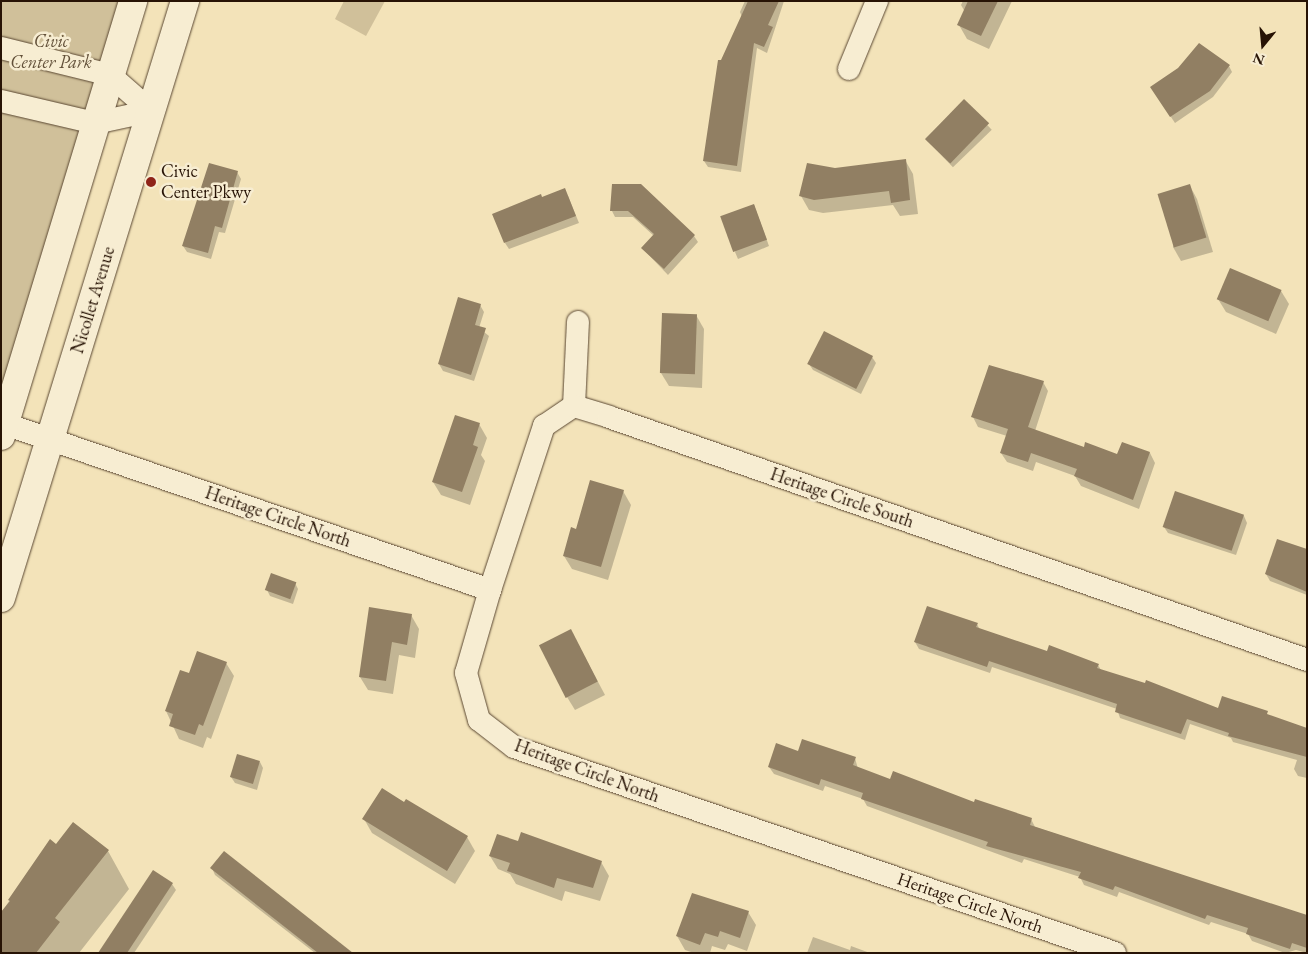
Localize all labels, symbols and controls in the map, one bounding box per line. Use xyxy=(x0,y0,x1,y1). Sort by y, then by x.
north arrow xyxy=(1238,20,1288,70)
park label: Civic Center Park xyxy=(10,31,92,74)
text: N xyxy=(1251,49,1267,70)
place label: Civic Center Pkwy xyxy=(161,161,251,203)
marker: Civic Center Pkwy xyxy=(145,176,157,188)
street label: Nicollet Avenue xyxy=(66,244,120,356)
street label: Heritage Circle South xyxy=(767,463,917,533)
street label: Heritage Circle North xyxy=(202,482,354,552)
street label: Heritage Circle North xyxy=(511,735,663,807)
street label: Heritage Circle North xyxy=(894,868,1046,938)

